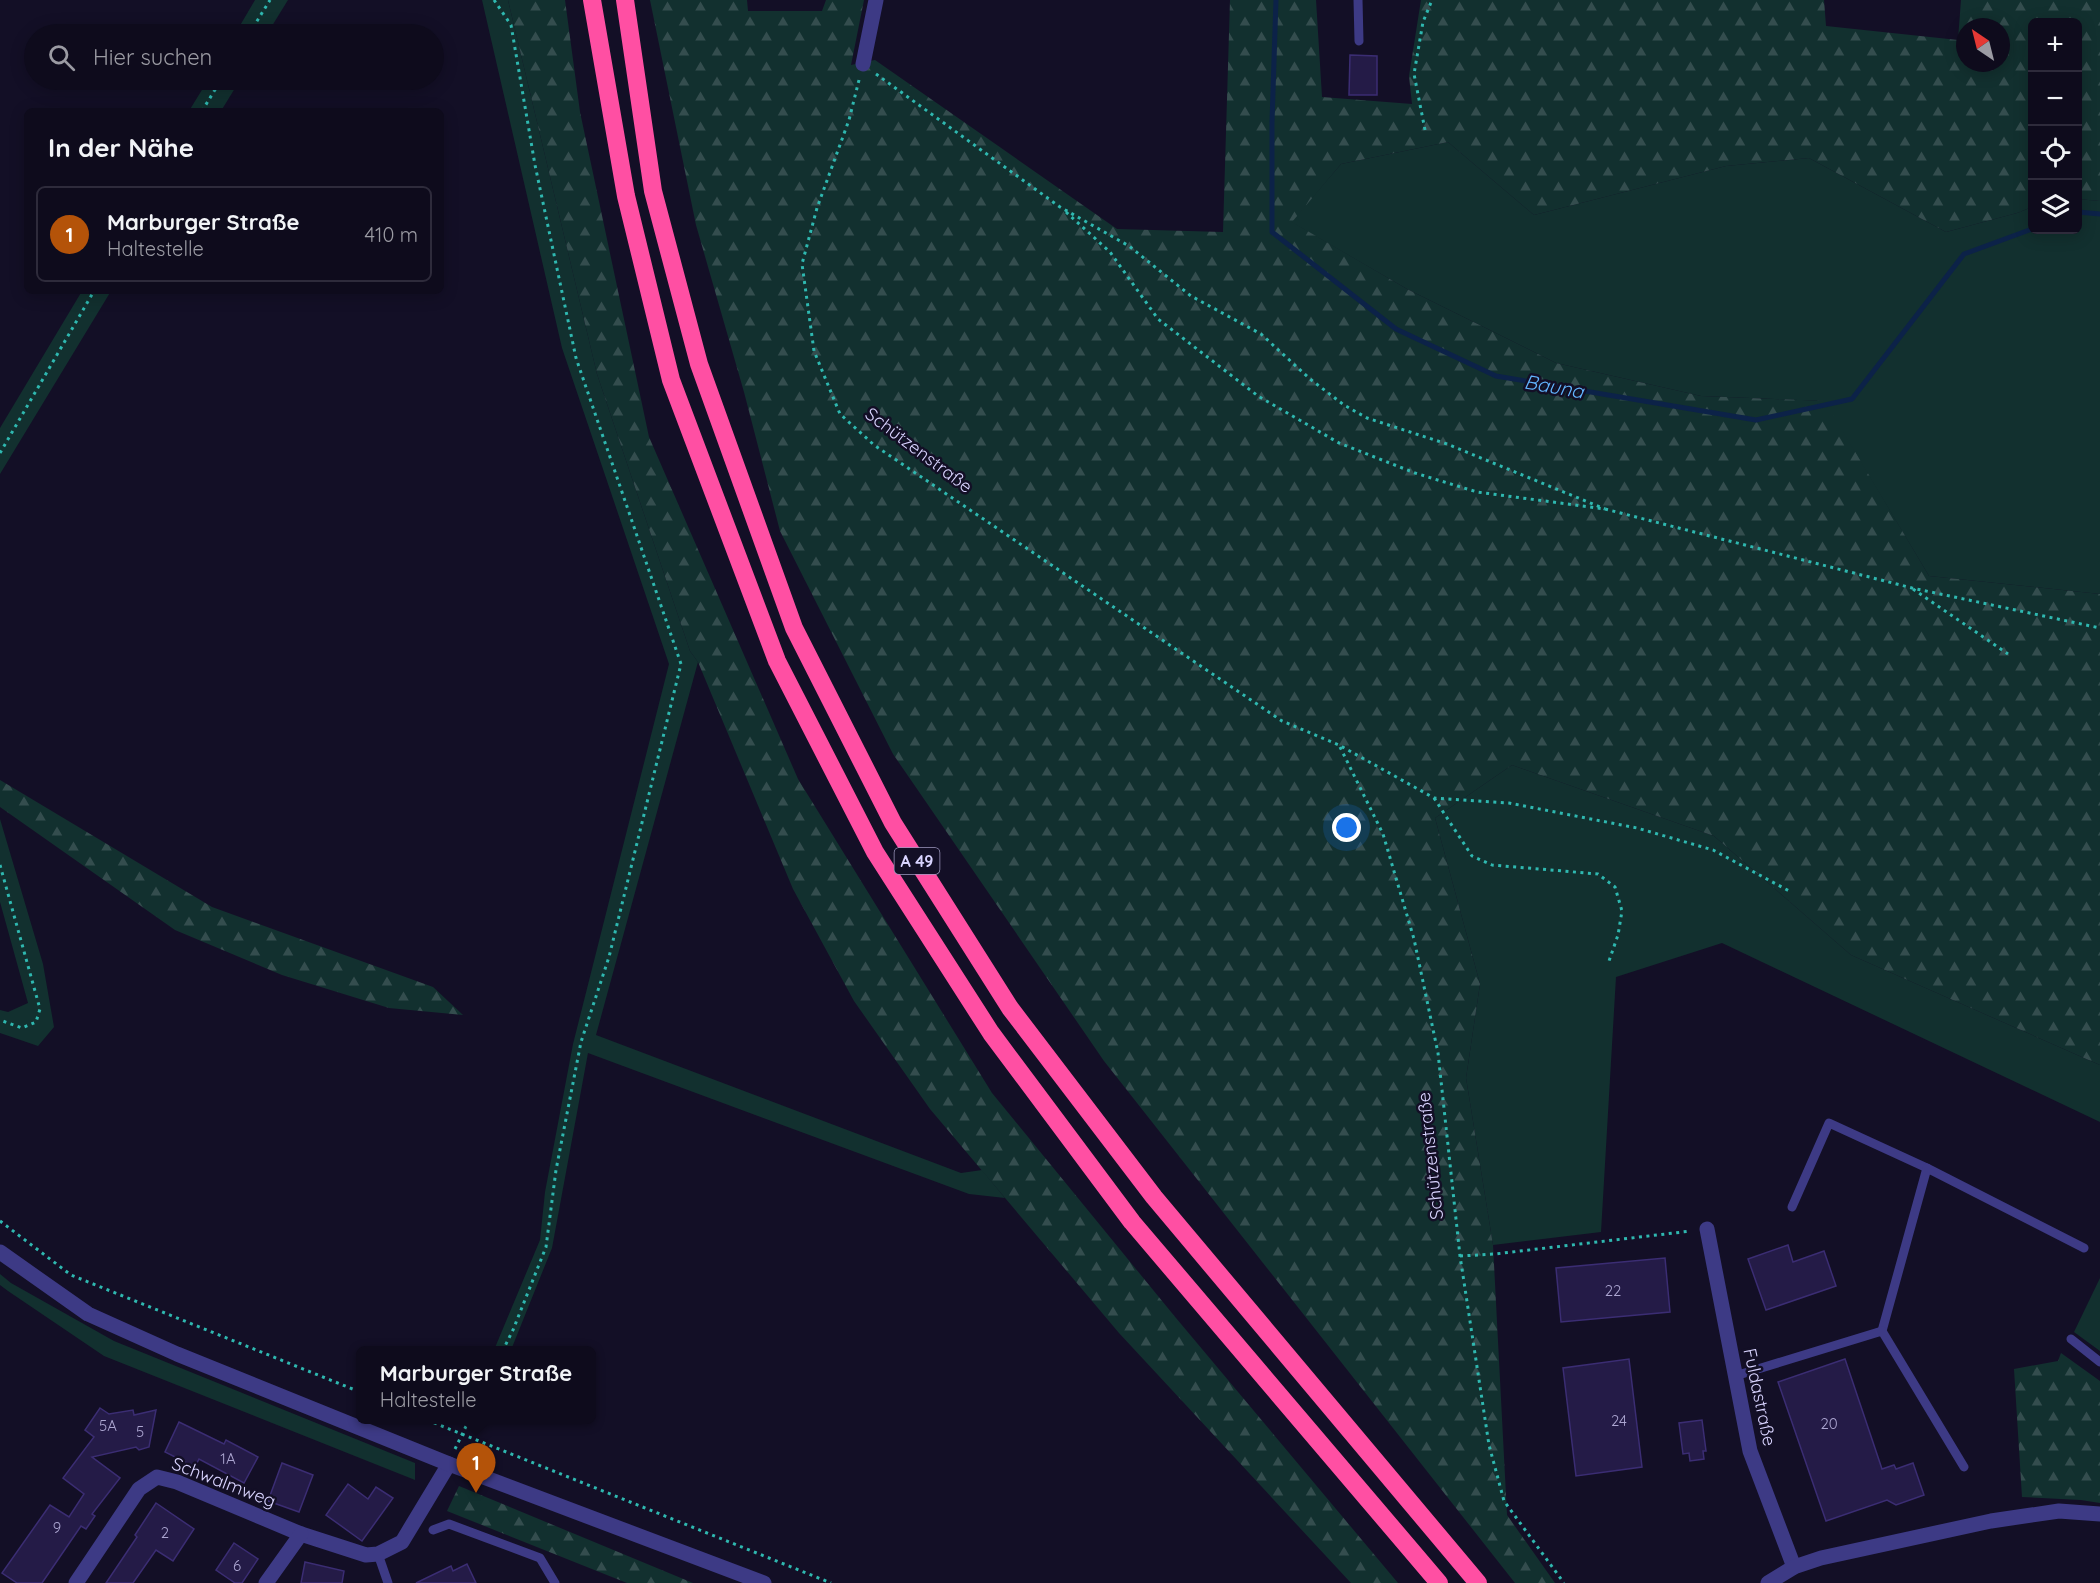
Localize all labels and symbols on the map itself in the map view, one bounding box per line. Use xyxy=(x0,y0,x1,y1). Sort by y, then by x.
north arrow xyxy=(1956,18,2010,72)
water label: Bauna xyxy=(1522,368,1588,404)
street label: Schützenstraße xyxy=(861,402,977,498)
your location xyxy=(1332,813,1361,842)
road number: A 49 xyxy=(894,848,940,874)
street label: Schützenstraße xyxy=(1412,1091,1448,1221)
house number: 22 xyxy=(1605,1281,1621,1300)
street label: Fuldastraße xyxy=(1738,1346,1782,1448)
house number: 24 xyxy=(1611,1411,1627,1430)
house number: 20 xyxy=(1820,1414,1838,1433)
house number: 5A xyxy=(99,1416,117,1435)
house number: 5 xyxy=(136,1422,144,1441)
pin: 1 xyxy=(456,1444,496,1493)
house number: 1A xyxy=(220,1449,236,1468)
street label: Schwalmweg xyxy=(169,1452,279,1512)
house number: 9 xyxy=(53,1518,61,1537)
house number: 2 xyxy=(161,1523,169,1542)
house number: 6 xyxy=(233,1556,241,1575)

